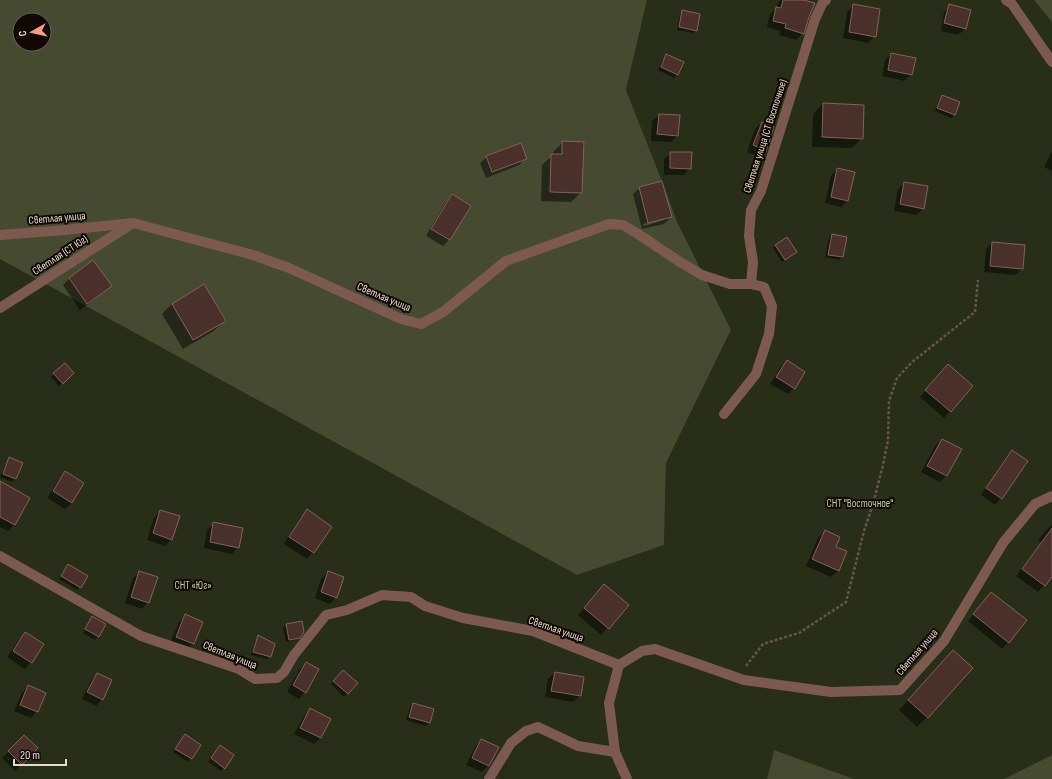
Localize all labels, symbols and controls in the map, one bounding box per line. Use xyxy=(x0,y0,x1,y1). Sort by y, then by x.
north arrow xyxy=(12,12,52,52)
text: С xyxy=(16,29,29,37)
street label: Светлая улица (СТ Восточное) xyxy=(740,78,790,194)
street label: Светлая улица xyxy=(28,209,86,227)
street label: Светлая (СТ Юг) xyxy=(30,232,90,278)
street label: Светлая улица xyxy=(355,280,413,314)
park label: СНТ "Восточное" xyxy=(827,497,893,510)
park label: СНТ «Юг» xyxy=(174,579,212,592)
street label: Светлая улица xyxy=(527,614,585,644)
street label: Светлая улица xyxy=(893,626,941,678)
street label: Светлая улица xyxy=(201,638,259,672)
scale bar xyxy=(14,741,66,767)
text: 20 m xyxy=(20,748,40,763)

